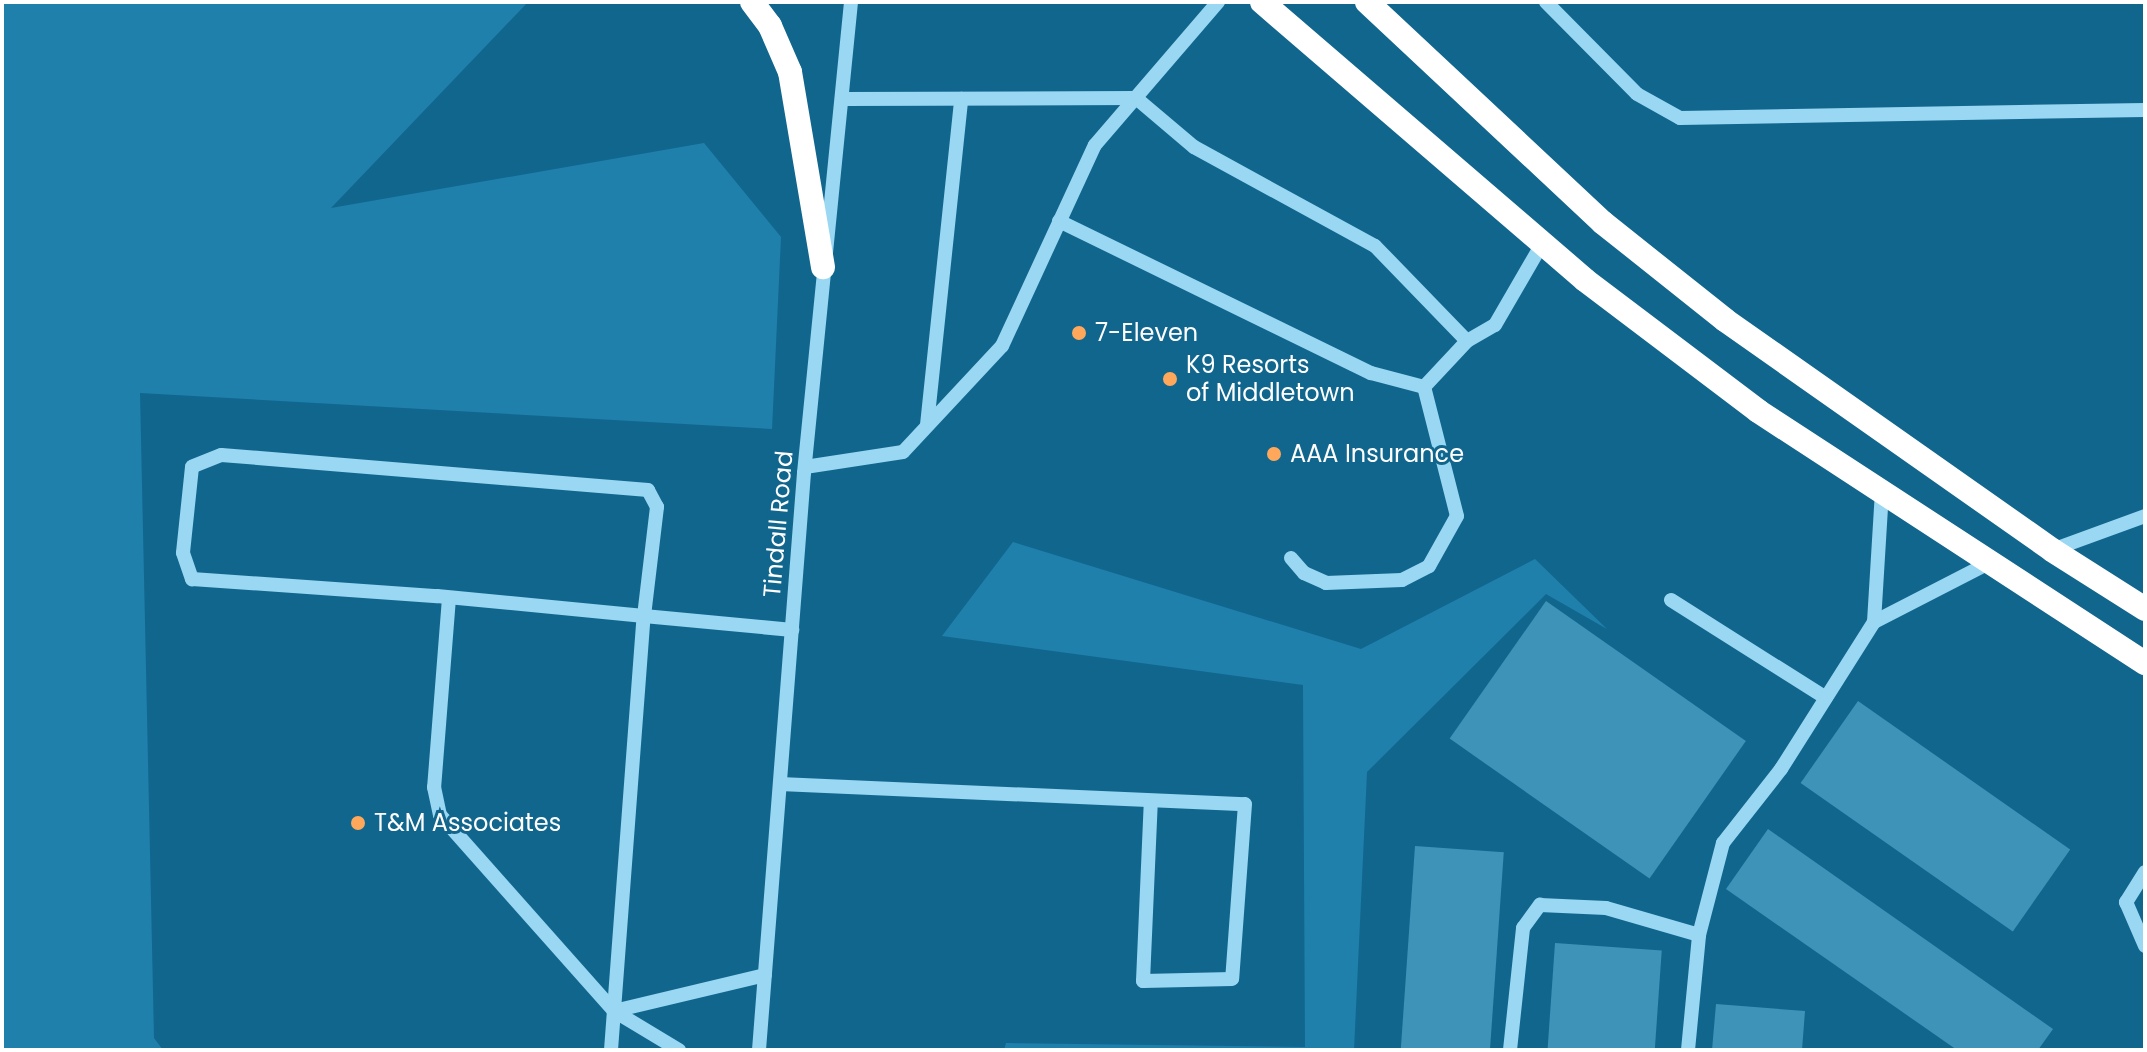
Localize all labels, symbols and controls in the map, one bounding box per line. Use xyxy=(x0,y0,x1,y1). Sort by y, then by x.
place label: 7-Eleven xyxy=(1095,319,1198,347)
marker: 7-Eleven xyxy=(1070,324,1088,342)
place label: K9 Resorts of Middletown xyxy=(1186,351,1355,407)
marker: K9 Resorts of Middletown xyxy=(1161,370,1179,388)
place label: AAA Insurance xyxy=(1290,440,1464,468)
marker: AAA Insurance xyxy=(1265,445,1283,463)
street label: Tindall Road xyxy=(757,449,799,599)
place label: T&M Associates xyxy=(374,809,561,837)
marker: T&M Associates xyxy=(349,814,367,832)

